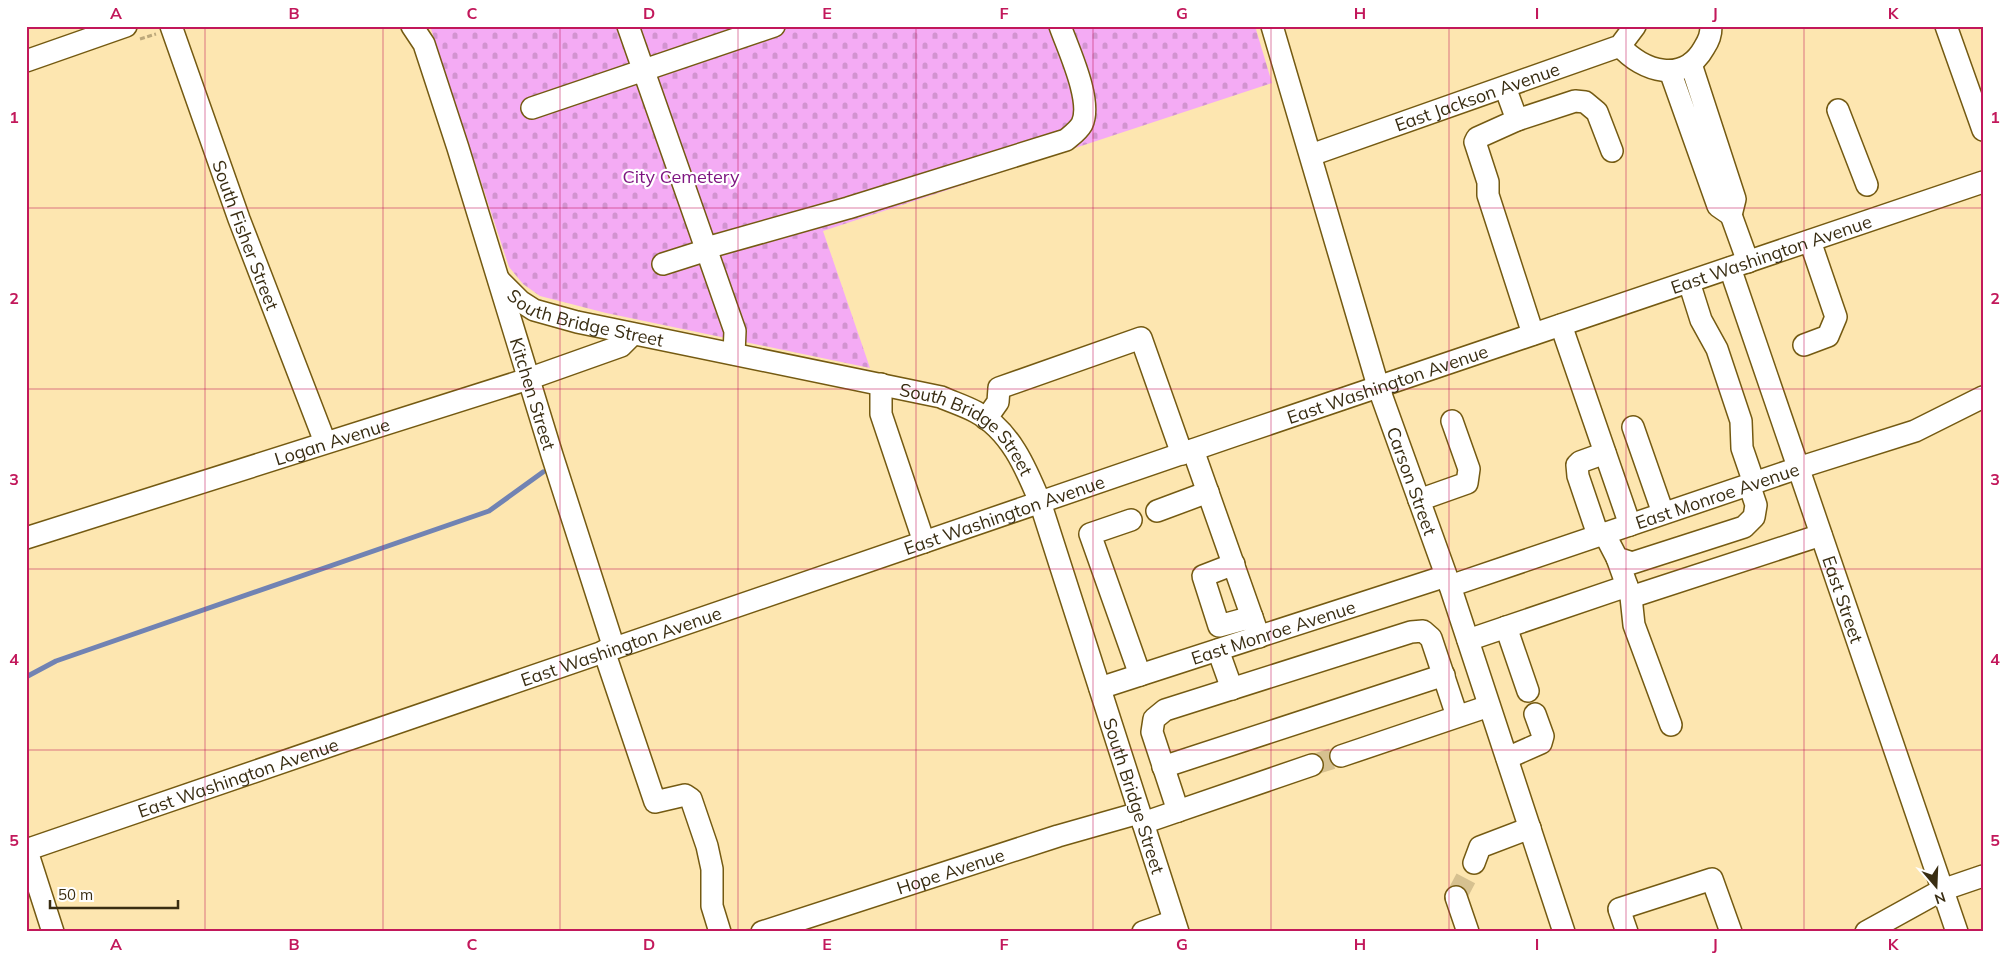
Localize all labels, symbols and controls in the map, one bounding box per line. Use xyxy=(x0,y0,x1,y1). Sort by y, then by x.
text: A xyxy=(110,3,122,23)
text: B xyxy=(288,3,300,23)
text: C xyxy=(467,3,478,23)
text: D xyxy=(643,3,655,23)
text: E xyxy=(822,3,832,23)
text: F xyxy=(999,3,1009,23)
text: G xyxy=(1176,3,1188,23)
text: H xyxy=(1354,3,1366,23)
text: I xyxy=(1535,3,1539,23)
text: J xyxy=(1712,3,1718,23)
text: K xyxy=(1888,3,1900,23)
street label: East Jackson Avenue xyxy=(1392,57,1562,136)
text: 1 xyxy=(9,107,19,127)
text: 1 xyxy=(1990,107,2000,127)
street label: South Fisher Street xyxy=(208,157,284,313)
park label: City Cemetery xyxy=(623,165,740,188)
street label: East Washington Avenue xyxy=(1668,209,1874,298)
street label: South Bridge Street xyxy=(503,284,666,351)
text: 2 xyxy=(9,288,19,308)
text: 2 xyxy=(1990,288,2000,308)
street label: Kitchen Street xyxy=(505,335,561,453)
street label: East Washington Avenue xyxy=(1284,339,1491,428)
street label: South Bridge Street xyxy=(898,377,1038,479)
street label: Logan Avenue xyxy=(271,412,393,470)
street label: Carson Street xyxy=(1382,423,1442,538)
street label: East Monroe Avenue xyxy=(1632,457,1802,534)
text: 3 xyxy=(9,469,19,489)
street label: East Washington Avenue xyxy=(901,469,1107,560)
text: 3 xyxy=(1990,469,2000,489)
street label: East Street xyxy=(1818,552,1869,646)
street label: East Monroe Avenue xyxy=(1188,595,1358,669)
street label: East Washington Avenue xyxy=(518,601,724,691)
text: 4 xyxy=(9,649,19,669)
text: 4 xyxy=(1990,649,2000,669)
street label: South Bridge Street xyxy=(1098,715,1170,877)
street label: East Washington Avenue xyxy=(135,732,341,822)
text: 5 xyxy=(9,830,19,850)
text: 5 xyxy=(1990,830,2000,850)
street label: Hope Avenue xyxy=(893,843,1007,899)
north arrow xyxy=(1912,860,1962,910)
scale bar xyxy=(50,878,178,910)
text: 50 m xyxy=(58,885,93,904)
text: N xyxy=(1932,888,1948,909)
text: A xyxy=(110,934,122,954)
text: B xyxy=(288,934,300,954)
text: C xyxy=(467,934,478,954)
text: D xyxy=(643,934,655,954)
text: E xyxy=(822,934,832,954)
text: F xyxy=(999,934,1009,954)
text: G xyxy=(1176,934,1188,954)
text: H xyxy=(1354,934,1366,954)
text: I xyxy=(1535,934,1539,954)
text: J xyxy=(1712,934,1718,954)
text: K xyxy=(1888,934,1900,954)

